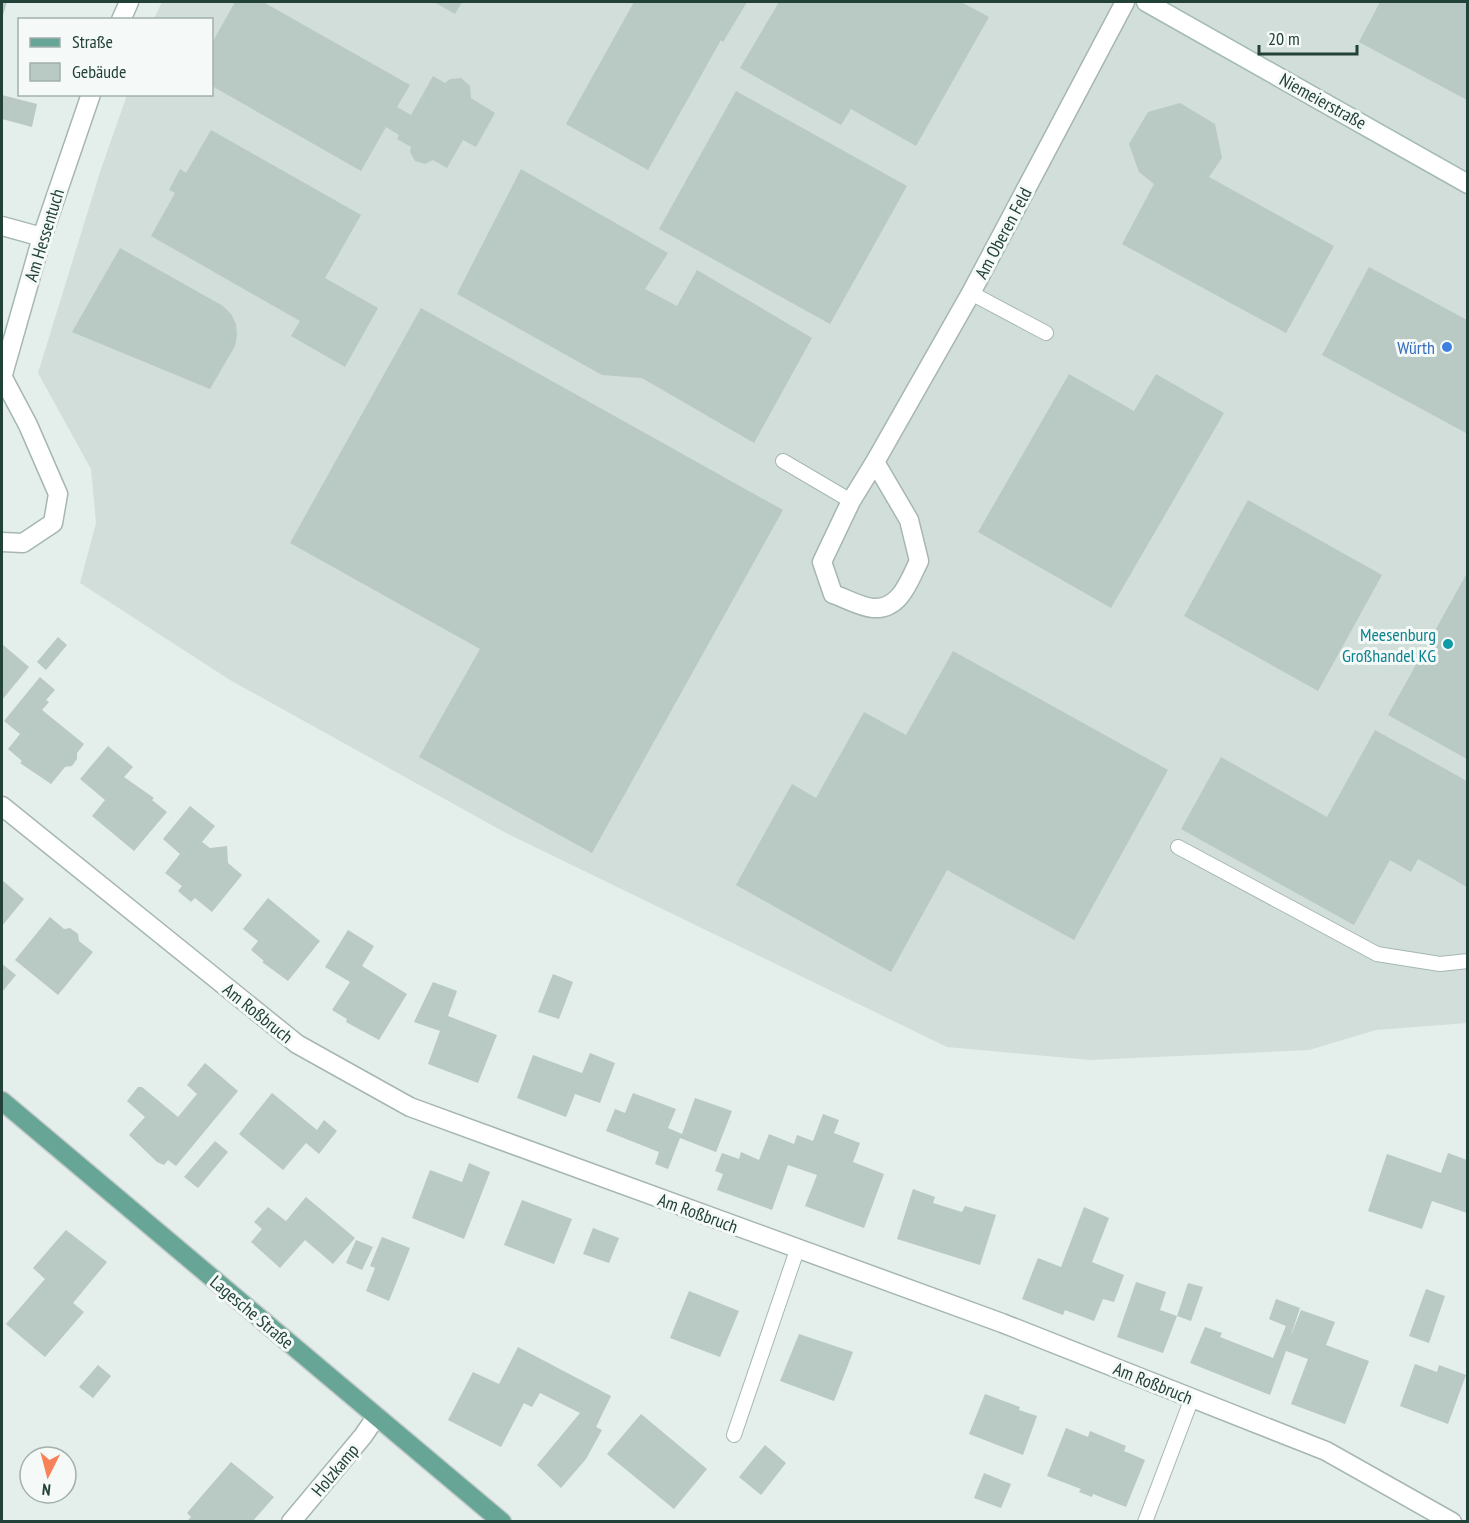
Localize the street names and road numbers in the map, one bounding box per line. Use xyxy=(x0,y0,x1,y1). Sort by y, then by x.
street label: Niemeierstraße xyxy=(1276,68,1370,134)
street label: Am Oberen Feld xyxy=(969,183,1037,283)
street label: Am Hessentuch xyxy=(19,186,69,284)
street label: Am Roßbruch xyxy=(218,978,298,1048)
street label: Am Roßbruch xyxy=(655,1188,741,1238)
street label: Lagesche Straße xyxy=(205,1270,299,1354)
street label: Am Roßbruch xyxy=(1110,1357,1196,1409)
street label: Holzkamp xyxy=(306,1439,364,1501)

